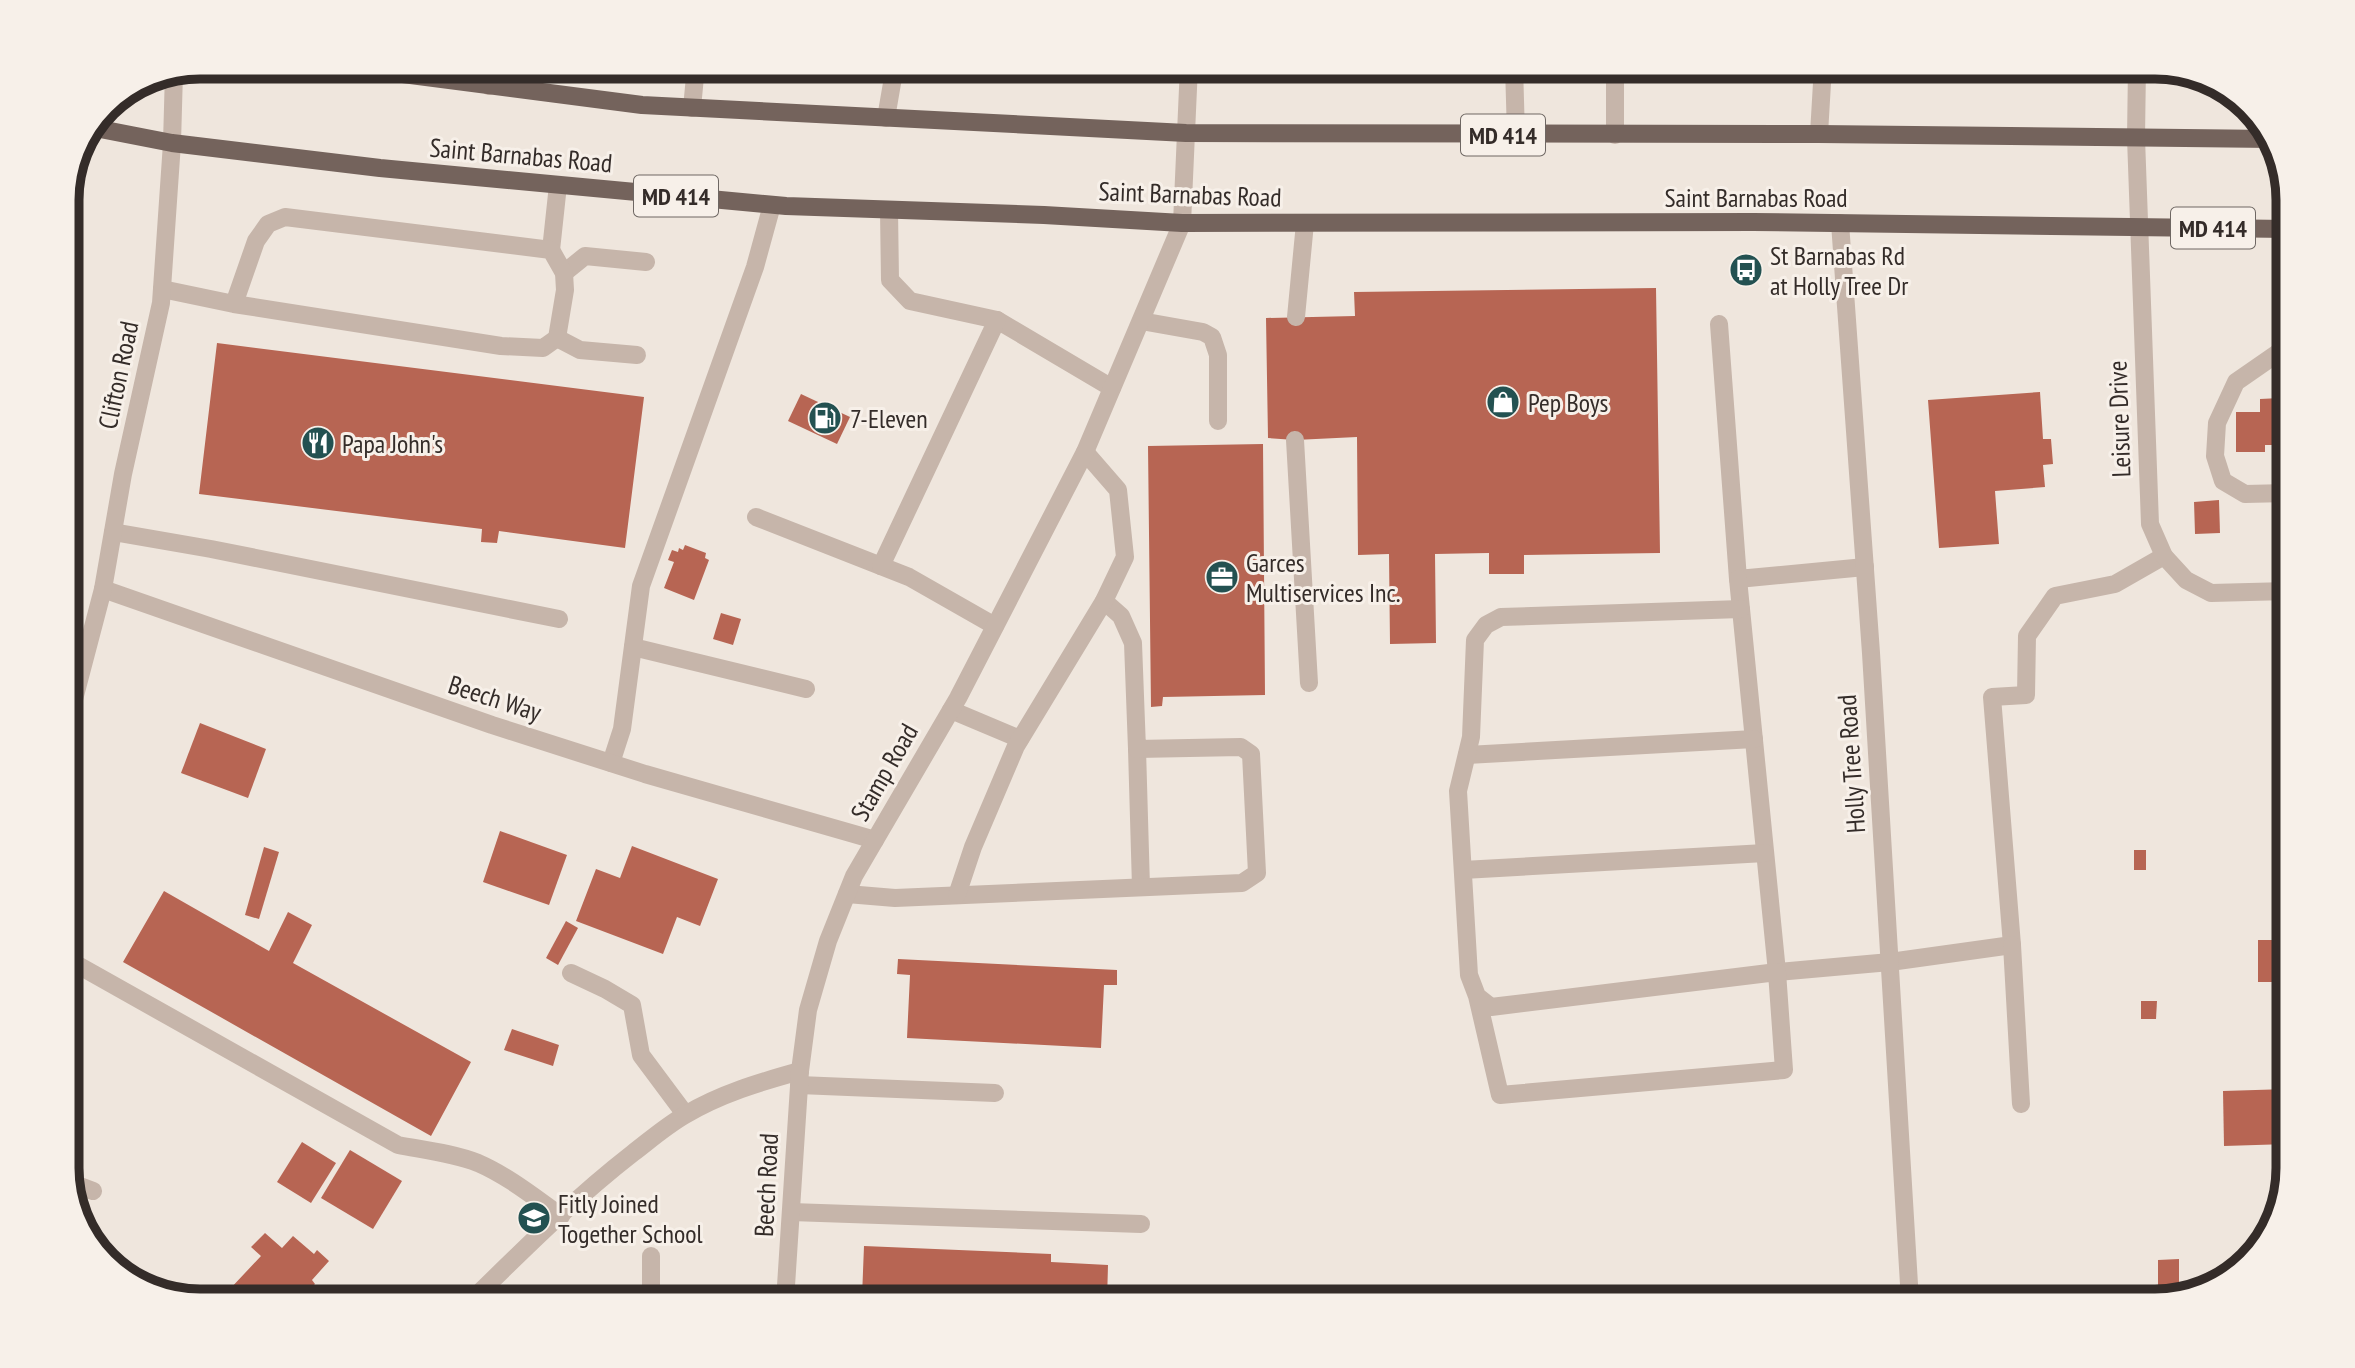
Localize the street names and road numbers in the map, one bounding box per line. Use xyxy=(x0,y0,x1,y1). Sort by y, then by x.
road number: MD 414 xyxy=(1461,114,1545,155)
street label: Saint Barnabas Road xyxy=(428,131,614,179)
street label: Saint Barnabas Road xyxy=(1098,174,1282,214)
road number: MD 414 xyxy=(634,176,718,216)
street label: Saint Barnabas Road xyxy=(1664,181,1848,214)
road number: MD 414 xyxy=(2171,208,2255,248)
street label: Clifton Road xyxy=(90,318,146,432)
street label: Leisure Drive xyxy=(2100,360,2138,478)
street label: Beech Way xyxy=(444,667,546,729)
street label: Holly Tree Road xyxy=(1830,694,1872,834)
street label: Stamp Road xyxy=(843,718,925,826)
street label: Beech Road xyxy=(747,1132,785,1238)

